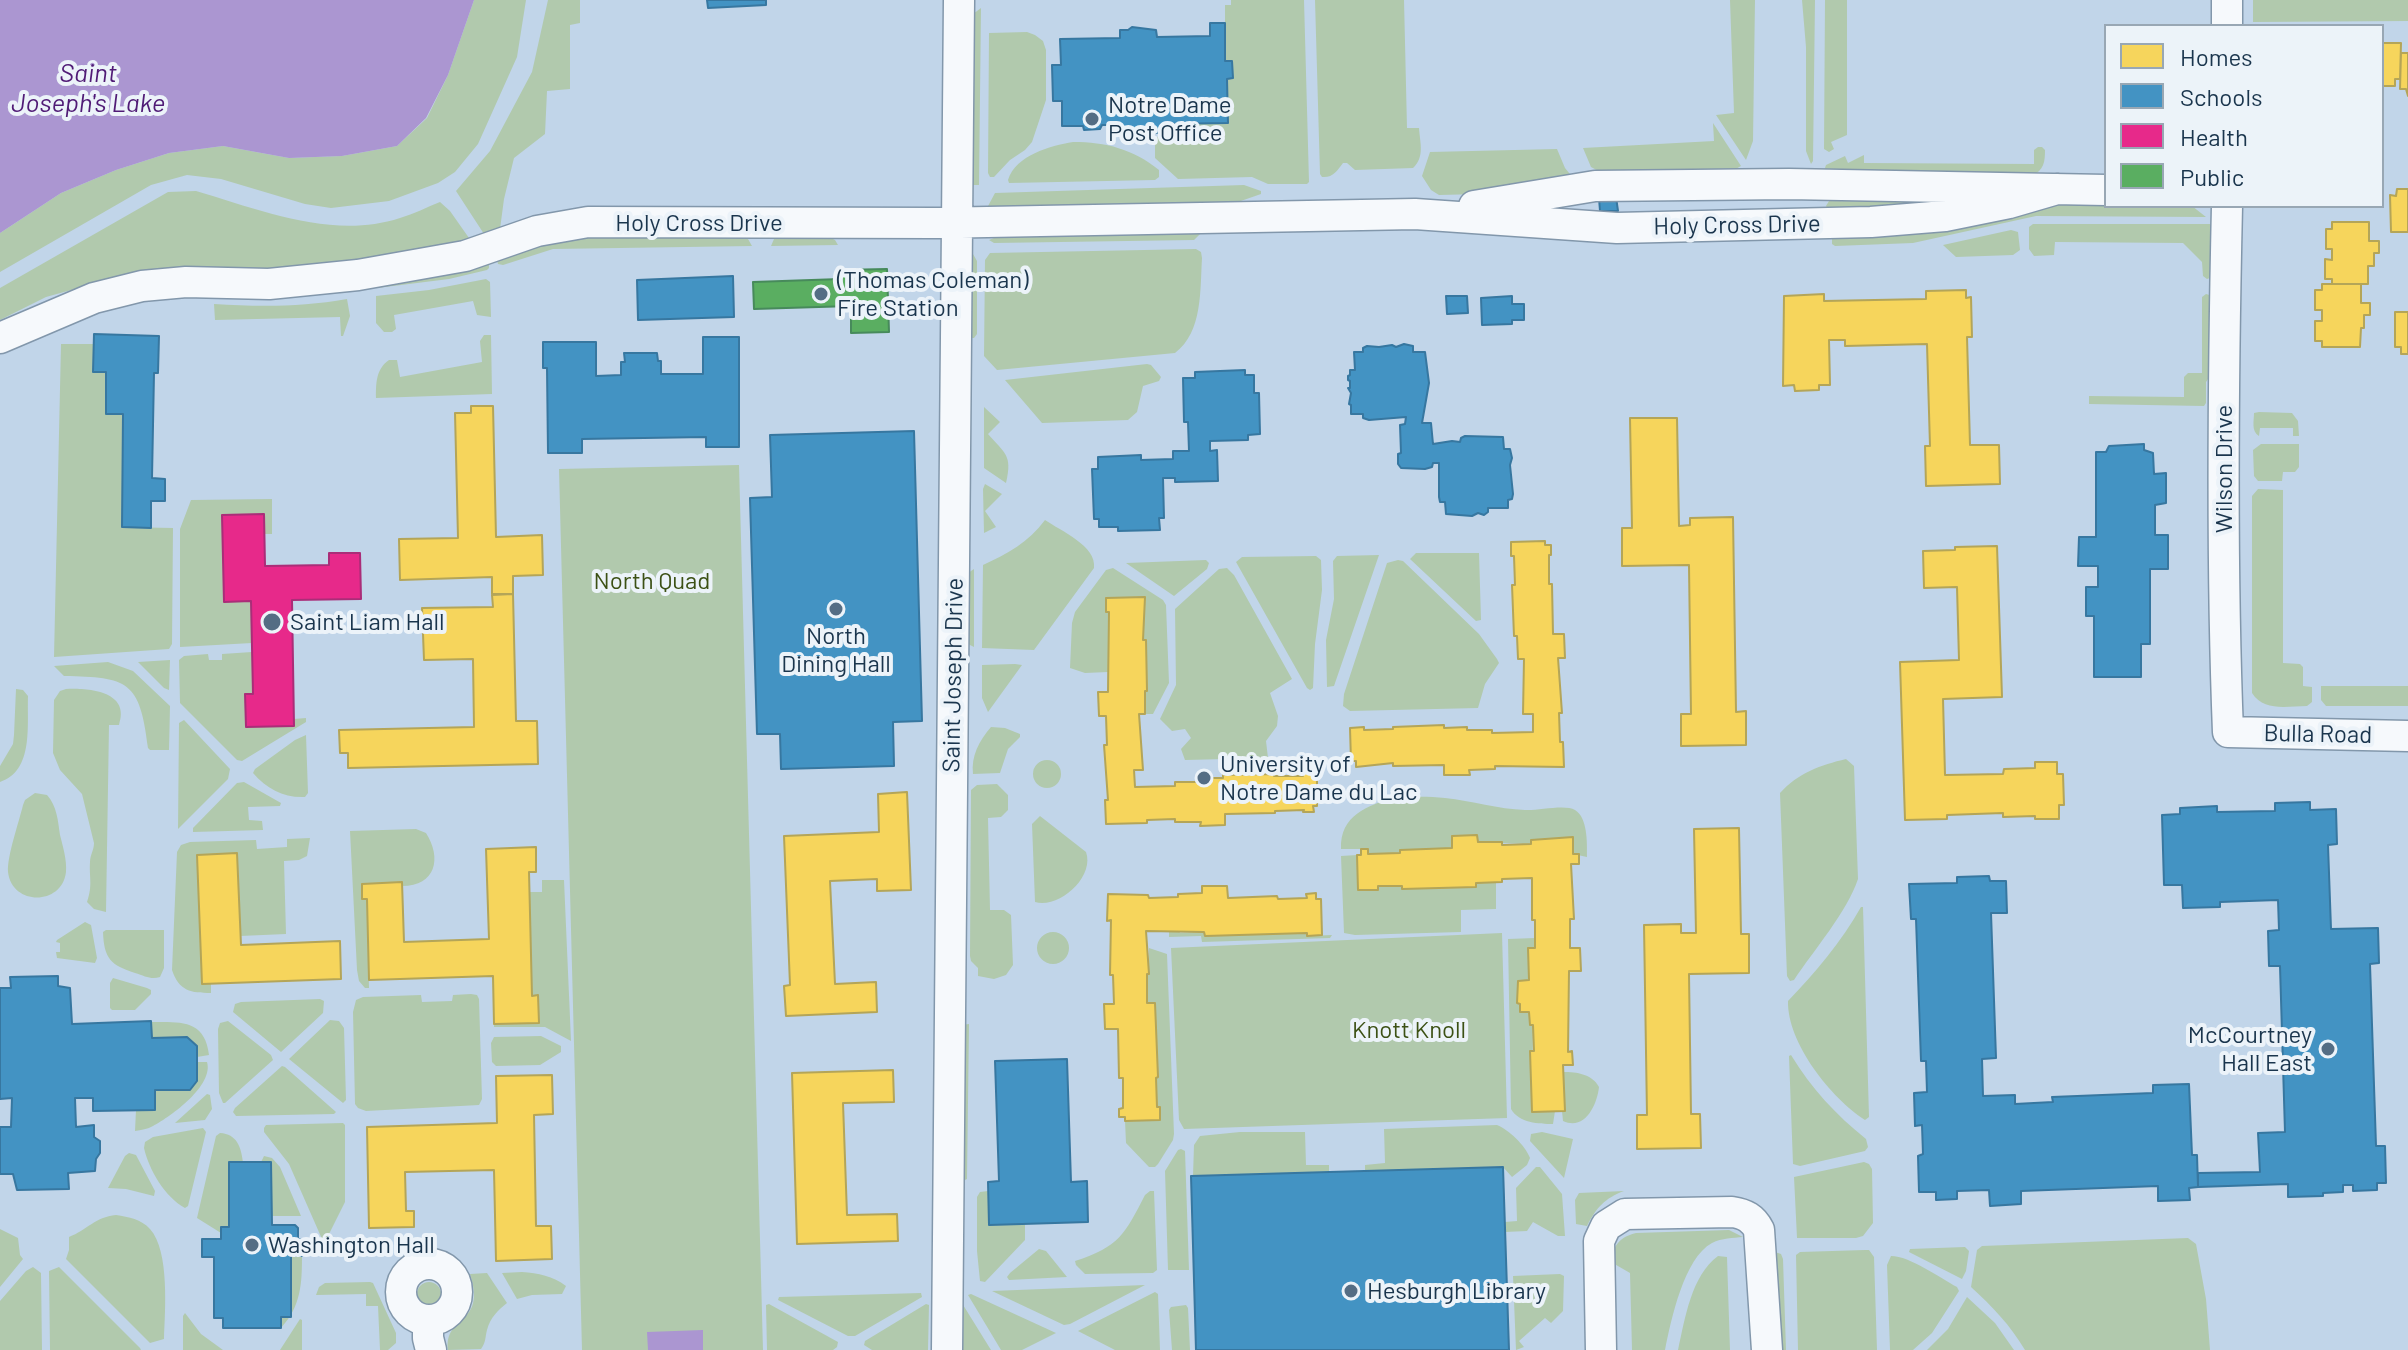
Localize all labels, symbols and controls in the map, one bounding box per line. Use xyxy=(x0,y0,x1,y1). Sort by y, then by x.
legend xyxy=(2104,24,2384,208)
text: Homes xyxy=(2180,42,2253,71)
water label: Saint Joseph's Lake xyxy=(11,57,165,118)
text: Schools xyxy=(2180,82,2263,111)
place label: Notre Dame Post Office xyxy=(1108,91,1232,147)
marker: Notre Dame Post Office xyxy=(1083,110,1101,128)
text: Health xyxy=(2180,122,2248,151)
text: Public xyxy=(2180,162,2244,191)
street label: Holy Cross Drive xyxy=(615,209,783,237)
street label: Holy Cross Drive xyxy=(1653,209,1821,241)
place label: (Thomas Coleman) Fire Station xyxy=(837,266,1028,322)
marker: (Thomas Coleman) Fire Station xyxy=(812,285,830,303)
street label: Wilson Drive xyxy=(2210,405,2238,533)
park label: North Quad xyxy=(594,567,710,595)
street label: Saint Joseph Drive xyxy=(937,578,969,772)
marker: North Dining Hall xyxy=(827,600,845,618)
place label: Saint Liam Hall xyxy=(290,608,444,636)
marker: Saint Liam Hall xyxy=(261,611,283,633)
place label: North Dining Hall xyxy=(781,622,891,678)
street label: Bulla Road xyxy=(2263,719,2373,749)
place label: University of Notre Dame du Lac xyxy=(1220,750,1417,806)
marker: University of Notre Dame du Lac xyxy=(1195,769,1213,787)
park label: Knott Knoll xyxy=(1352,1016,1466,1044)
place label: McCourtney Hall East xyxy=(2188,1021,2312,1077)
marker: McCourtney Hall East xyxy=(2319,1040,2337,1058)
place label: Washington Hall xyxy=(268,1231,435,1259)
marker: Washington Hall xyxy=(243,1236,261,1254)
place label: Hesburgh Library xyxy=(1367,1277,1546,1305)
marker: Hesburgh Library xyxy=(1342,1282,1360,1300)

